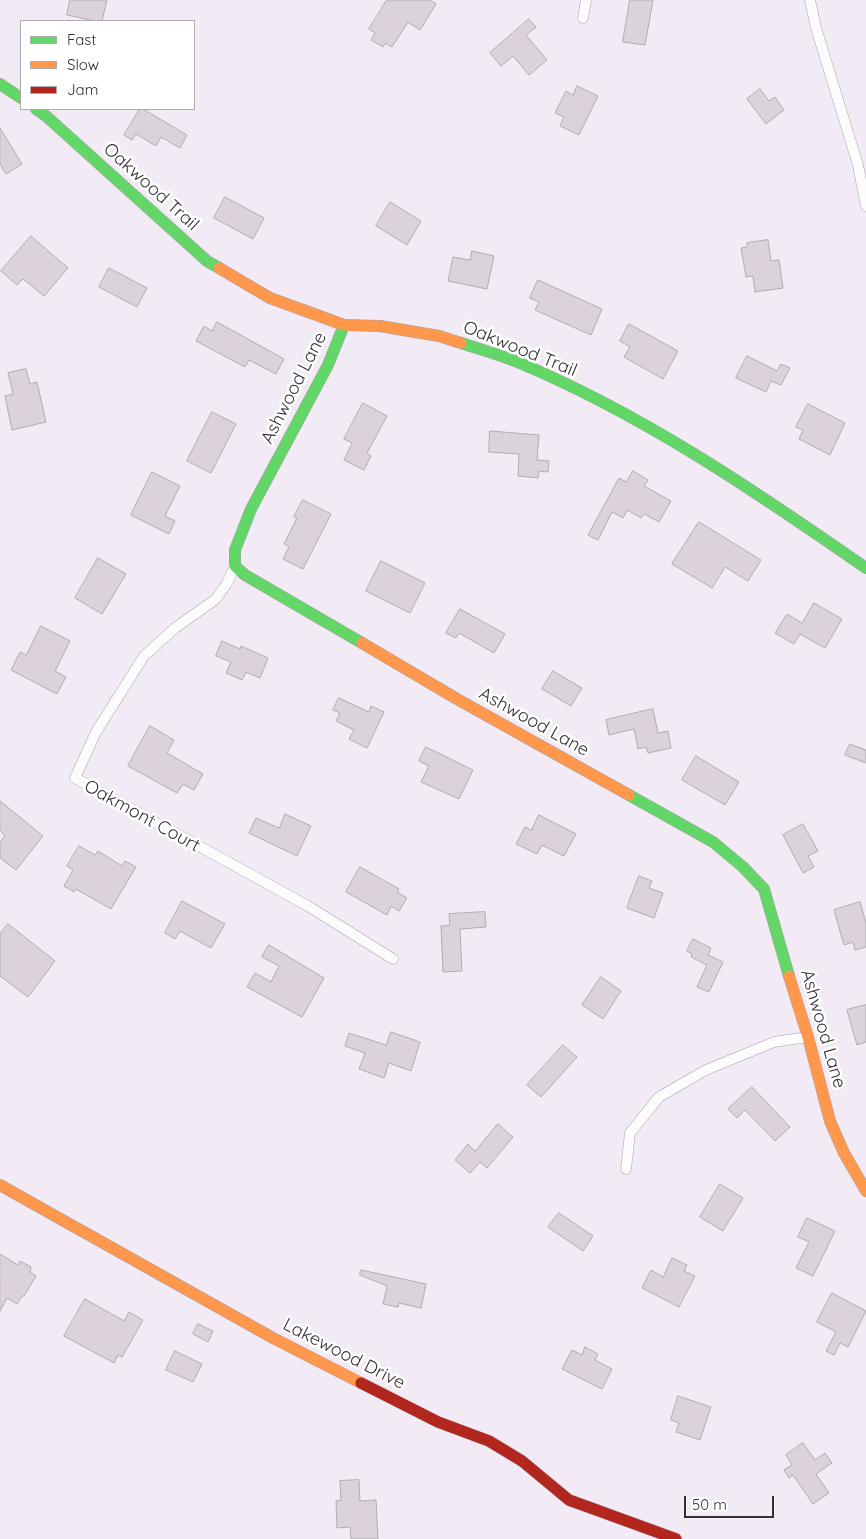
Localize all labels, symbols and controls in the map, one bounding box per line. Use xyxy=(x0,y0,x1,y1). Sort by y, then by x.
legend xyxy=(20,20,195,110)
text: Fast xyxy=(67,30,96,49)
text: Slow xyxy=(67,55,99,74)
text: Jam xyxy=(67,80,98,99)
street label: Oakwood Trail xyxy=(99,139,203,235)
street label: Oakwood Trail xyxy=(460,316,580,382)
street label: Ashwood Lane xyxy=(257,329,331,447)
street label: Ashwood Lane xyxy=(475,683,593,761)
street label: Oakmont Court xyxy=(80,775,204,857)
street label: Ashwood Lane xyxy=(796,967,850,1091)
street label: Lakewood Drive xyxy=(279,1314,409,1394)
scale bar xyxy=(686,1486,776,1518)
text: 50 m xyxy=(692,1495,727,1514)

